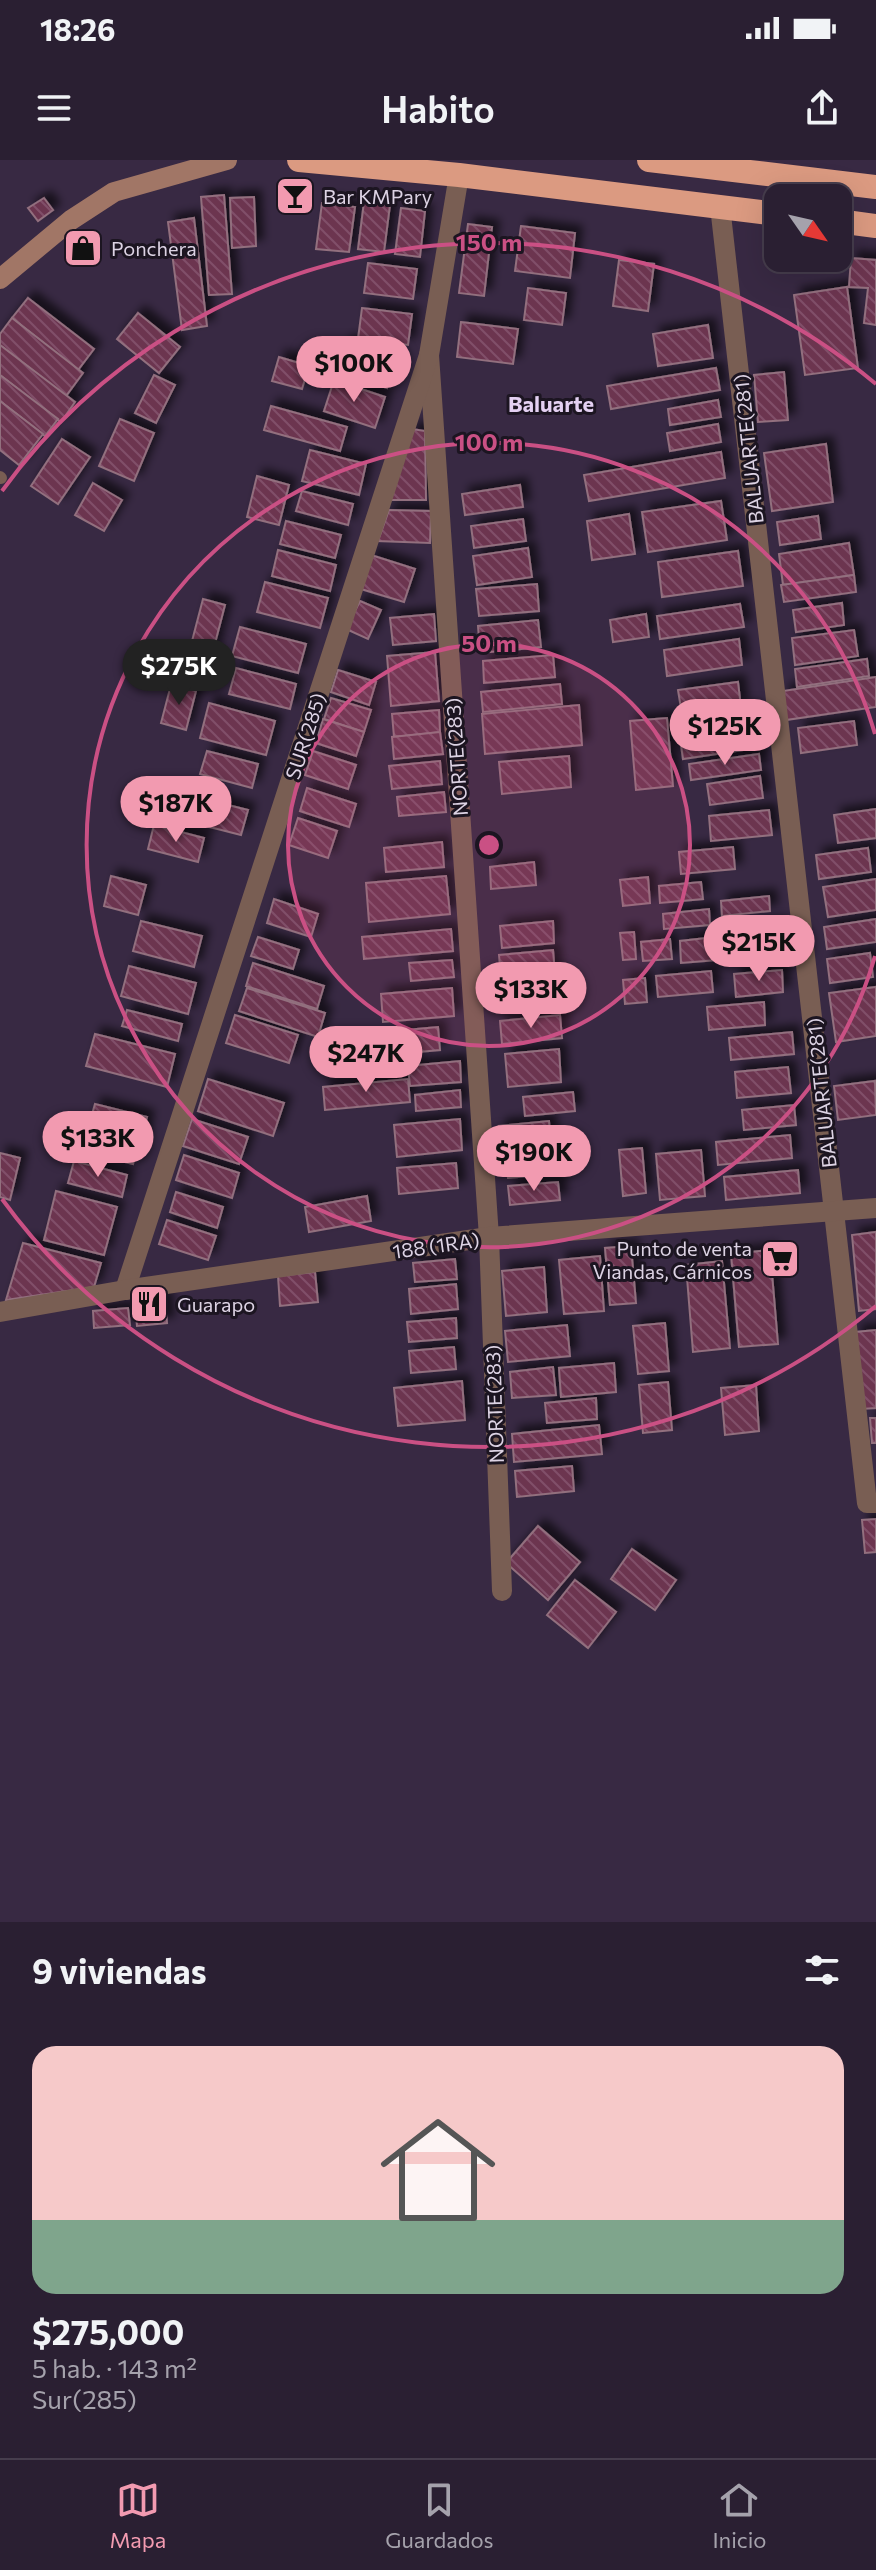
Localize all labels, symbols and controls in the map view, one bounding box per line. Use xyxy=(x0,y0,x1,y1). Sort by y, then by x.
text: 18:26 xyxy=(40,10,115,47)
icon: menu xyxy=(32,86,76,130)
text: Habito xyxy=(381,86,495,130)
icon: share xyxy=(800,86,844,130)
bar icon: Bar KMPary xyxy=(274,175,316,217)
place label: Bar KMPary xyxy=(323,184,432,208)
north arrow xyxy=(764,184,852,272)
map controls xyxy=(764,184,852,272)
shop icon: Ponchera xyxy=(62,227,104,269)
text: 150 m xyxy=(456,227,522,256)
place label: Ponchera xyxy=(111,236,197,260)
pin: $100K xyxy=(298,336,410,404)
text: $100K xyxy=(314,346,394,377)
street label: BALUARTE(281) xyxy=(728,373,768,525)
district label: Baluarte xyxy=(508,390,594,417)
text: 100 m xyxy=(455,427,523,456)
text: 50 m xyxy=(461,628,517,657)
pin: $275K xyxy=(123,639,235,707)
text: $275K xyxy=(140,649,218,680)
street label: SUR(285) xyxy=(280,690,330,782)
street label: NORTE(283) xyxy=(440,697,472,817)
pin: $125K xyxy=(669,699,781,767)
text: $125K xyxy=(688,709,762,740)
pin: $187K xyxy=(120,776,232,844)
text: $187K xyxy=(139,786,214,817)
centre of rings xyxy=(475,831,503,859)
pin: $215K xyxy=(703,915,815,983)
text: $215K xyxy=(722,925,796,956)
pin: $133K xyxy=(475,962,587,1030)
text: $133K xyxy=(494,972,569,1003)
street label: BALUARTE(281) xyxy=(801,1017,841,1169)
pin: $247K xyxy=(310,1026,422,1094)
text: $247K xyxy=(327,1036,405,1067)
pin: $133K xyxy=(42,1111,154,1179)
text: $133K xyxy=(61,1121,136,1152)
pin: $190K xyxy=(478,1125,590,1193)
text: $190K xyxy=(495,1135,573,1166)
street label: 188 (1RA) xyxy=(391,1227,481,1263)
place label: Punto de venta Viandas, Cárnicos xyxy=(592,1236,752,1283)
supermarket icon: Punto de venta Viandas, Cárnicos xyxy=(759,1238,801,1280)
restaurant icon: Guarapo xyxy=(128,1283,170,1325)
place label: Guarapo xyxy=(177,1292,255,1316)
street label: NORTE(283) xyxy=(480,1344,508,1464)
icon: filters xyxy=(800,1948,844,1992)
text: 9 viviendas xyxy=(32,1949,207,1991)
icon: home xyxy=(366,2098,510,2242)
text: $275,000 xyxy=(32,2310,184,2352)
text: 5 hab. · 143 m² xyxy=(32,2352,197,2383)
text: Sur(285) xyxy=(32,2383,137,2414)
tab: Mapa xyxy=(109,2478,166,2553)
tab: Guardados xyxy=(385,2478,493,2553)
tab: Inicio xyxy=(712,2478,767,2553)

